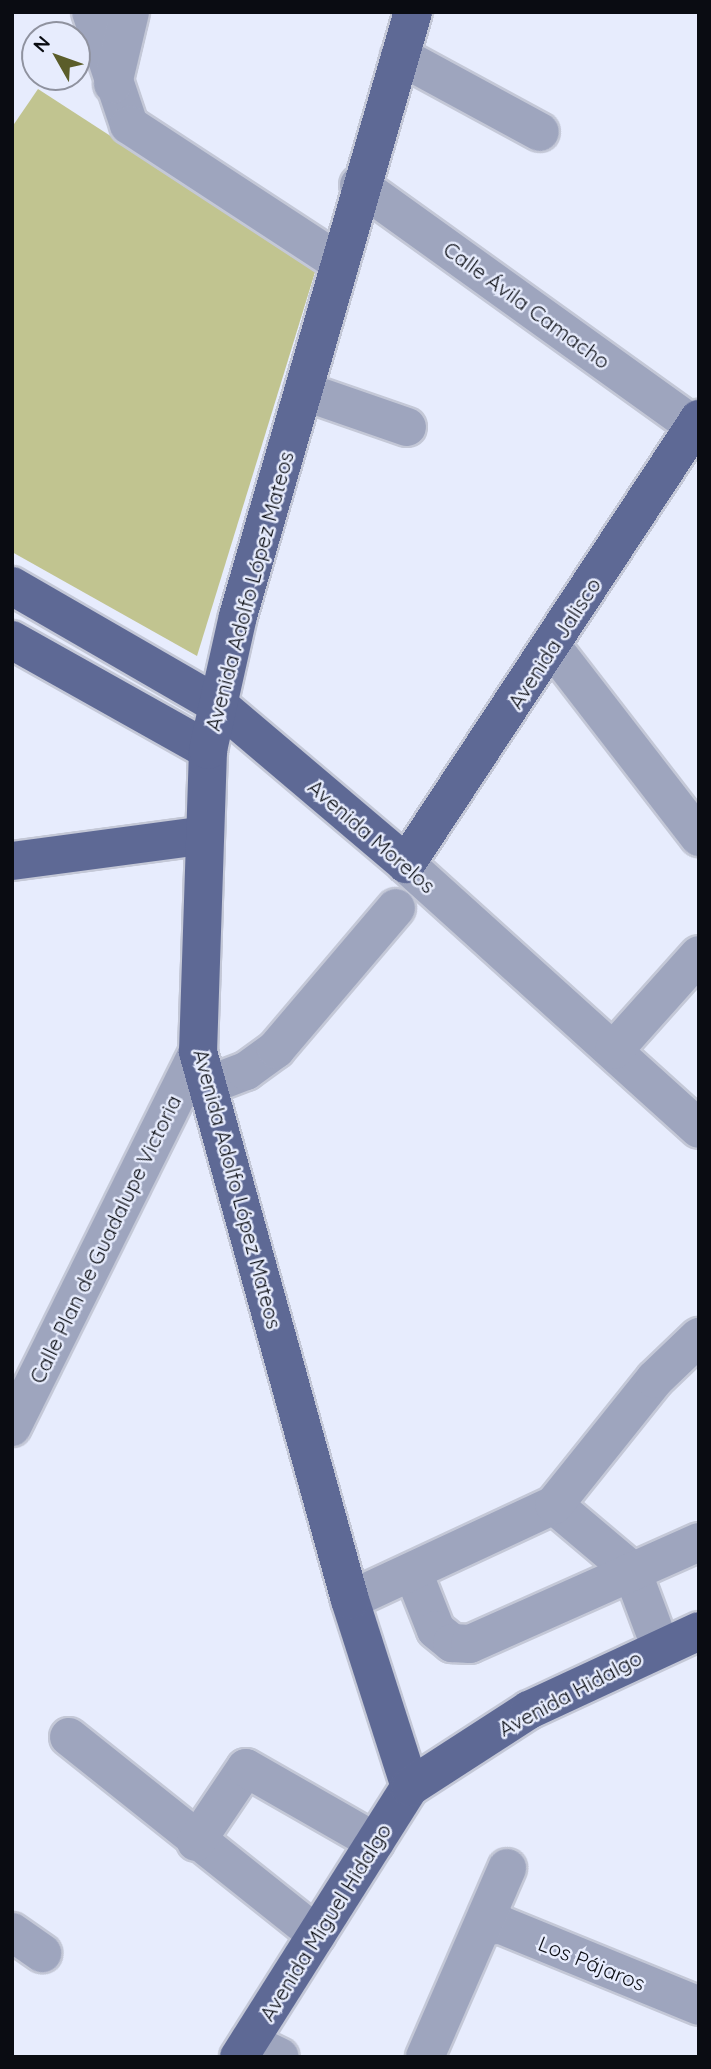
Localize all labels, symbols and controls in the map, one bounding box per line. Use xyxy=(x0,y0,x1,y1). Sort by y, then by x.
north arrow xyxy=(21,21,91,91)
text: N xyxy=(28,31,55,57)
street label: Calle Ávila Camacho xyxy=(439,236,615,374)
street label: Avenida Adolfo López Mateos xyxy=(200,448,298,734)
street label: Avenida Jalisco xyxy=(502,573,606,713)
street label: Avenida Morelos xyxy=(303,774,441,898)
street label: Avenida Adolfo López Mateos xyxy=(189,1046,287,1332)
street label: Calle Plan de Guadalupe Victoria xyxy=(24,1091,186,1387)
street label: Avenida Hidalgo xyxy=(494,1645,646,1741)
street label: Avenida Miguel Hidalgo xyxy=(254,1819,396,2025)
street label: Los Pájaros xyxy=(535,1930,649,1996)

